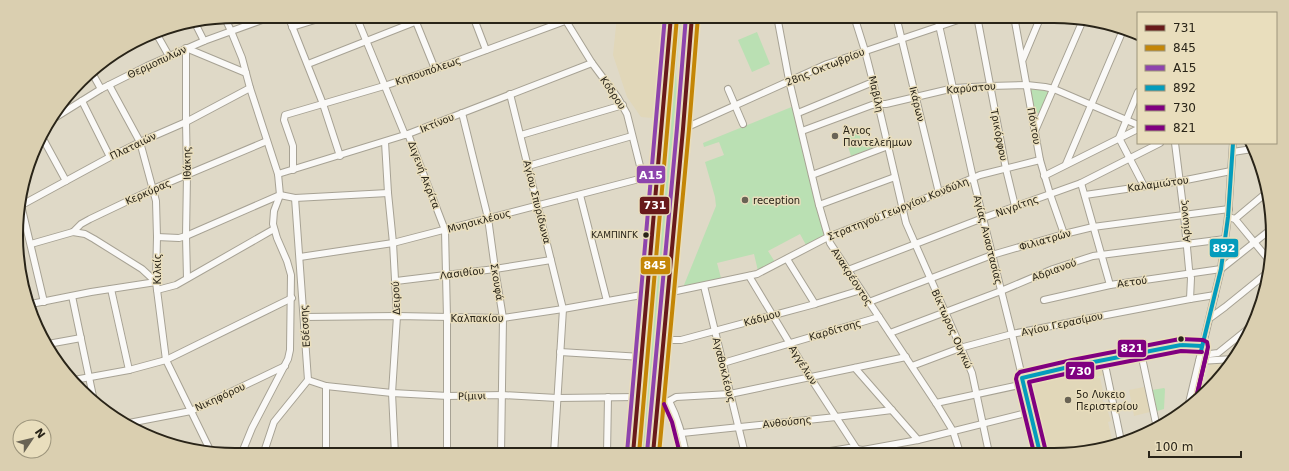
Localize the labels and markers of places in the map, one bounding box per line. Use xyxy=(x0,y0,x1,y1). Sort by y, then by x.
place label: Άγιος Παντελεήμων xyxy=(843,125,913,148)
marker: Άγιος Παντελεήμων xyxy=(830,131,840,141)
marker: reception xyxy=(740,195,750,205)
place label: reception xyxy=(753,195,800,206)
place label: ΚΑΜΠΙΝΓΚ xyxy=(591,230,639,240)
marker: ΚΑΜΠΙΝΓΚ xyxy=(641,230,651,240)
unlabelled marker xyxy=(1176,334,1186,344)
place label: 5ο Λυκειο Περιστερίου xyxy=(1076,389,1138,412)
marker: 5ο Λυκειο Περιστερίου xyxy=(1063,395,1073,405)

